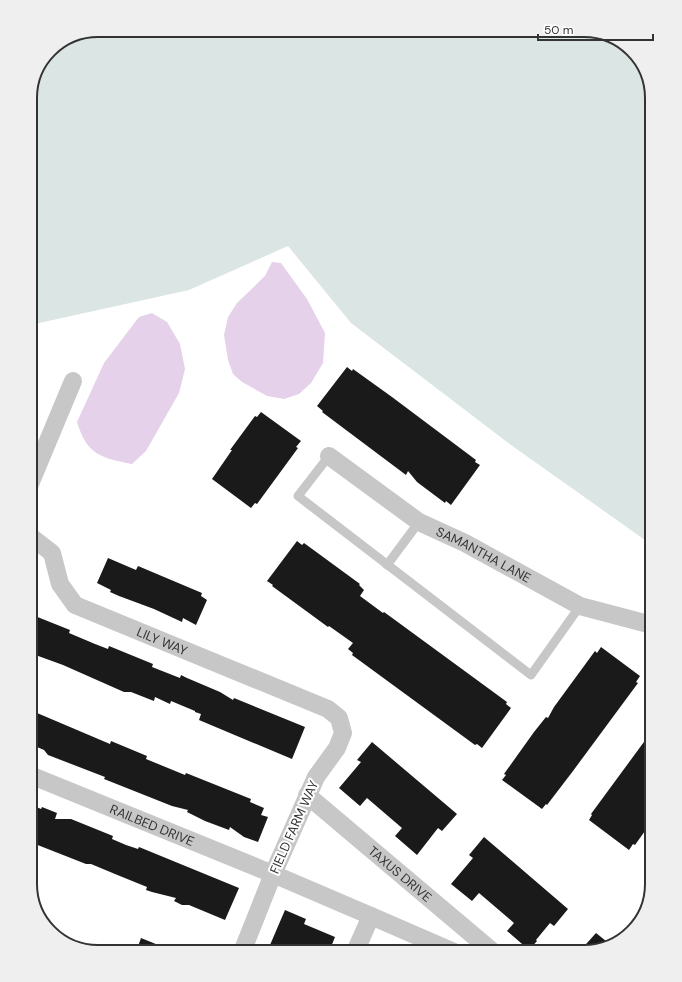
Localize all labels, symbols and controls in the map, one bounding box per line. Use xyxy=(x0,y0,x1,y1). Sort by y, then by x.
scale bar xyxy=(538,16,653,42)
text: 50 m xyxy=(544,22,573,38)
street label: SAMANTHA LANE xyxy=(434,523,534,586)
street label: LILY WAY xyxy=(134,623,191,659)
street label: FIELD FARM WAY xyxy=(266,777,322,876)
street label: RAILBED DRIVE xyxy=(108,800,197,850)
street label: TAXUS DRIVE xyxy=(365,842,436,905)

